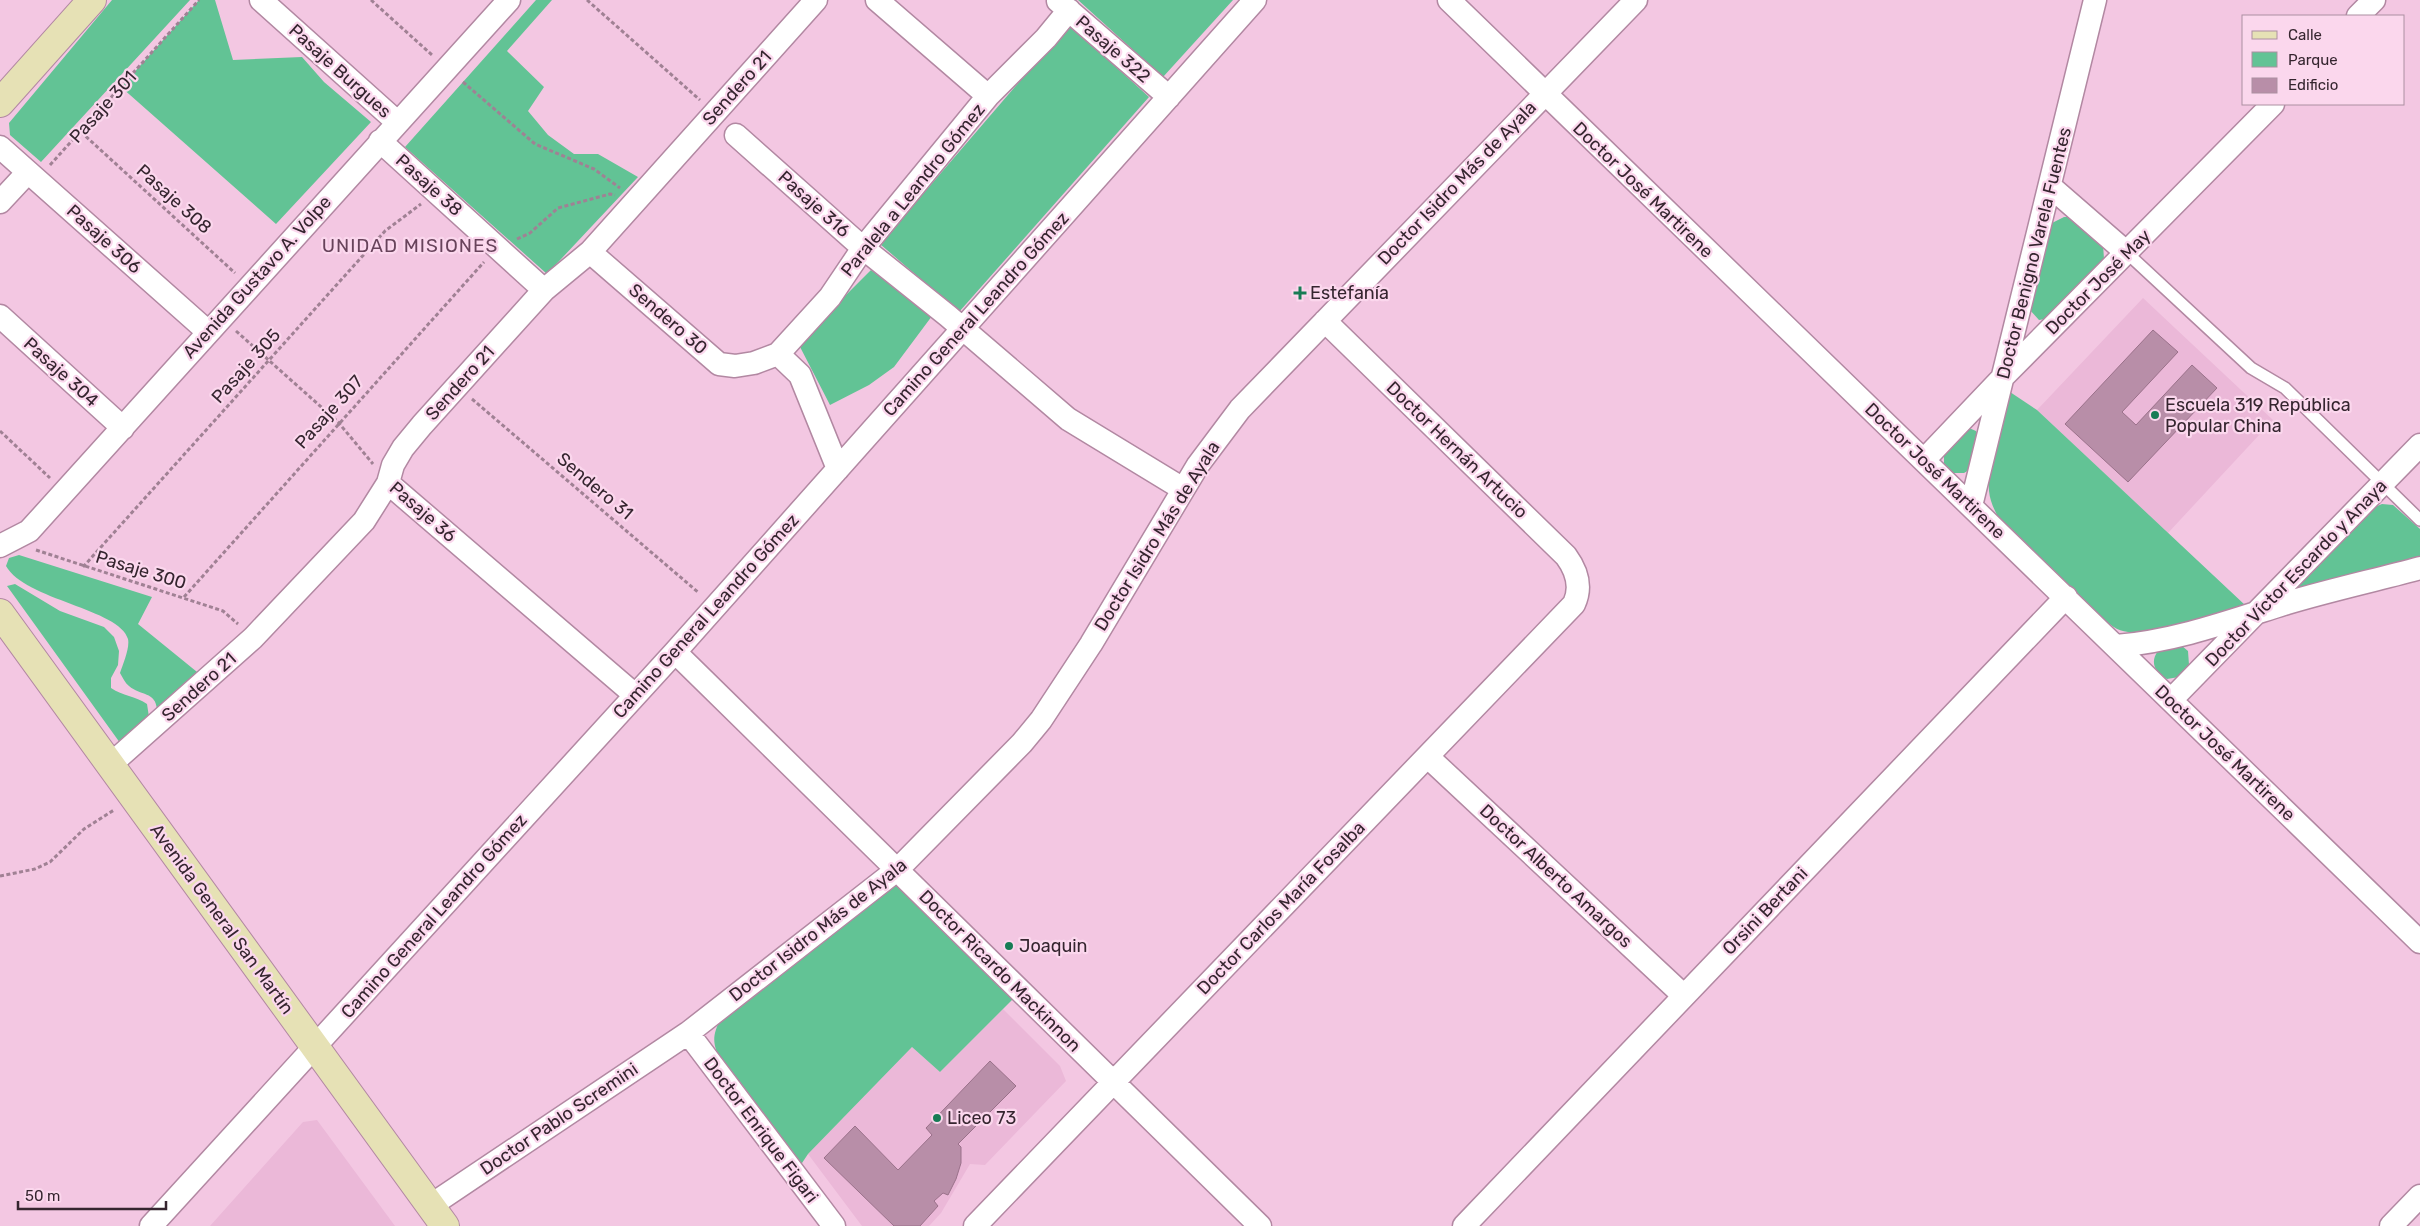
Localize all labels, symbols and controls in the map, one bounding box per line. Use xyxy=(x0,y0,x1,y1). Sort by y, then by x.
street label: Pasaje 322 xyxy=(1071,11,1155,87)
legend xyxy=(2242,15,2405,105)
street label: Pasaje Burgues xyxy=(284,19,396,123)
text: Calle xyxy=(2288,26,2322,44)
street label: Sendero 21 xyxy=(698,46,776,130)
text: Parque xyxy=(2288,51,2338,69)
street label: Pasaje 301 xyxy=(65,66,141,148)
text: Edificio xyxy=(2288,76,2338,94)
street label: Doctor Isidro Más de Ayala xyxy=(1373,96,1541,270)
street label: Paralela a Leandro Gómez xyxy=(836,99,990,281)
street label: Doctor José Martirene xyxy=(1568,117,1718,263)
street label: Doctor Benigno Varela Fuentes xyxy=(1992,125,2076,381)
street label: Pasaje 38 xyxy=(391,149,467,221)
street label: Pasaje 308 xyxy=(132,160,216,238)
street label: Pasaje 316 xyxy=(774,166,854,242)
street label: Avenida Gustavo A. Volpe xyxy=(178,191,336,363)
street label: Pasaje 306 xyxy=(62,200,146,278)
street label: Camino General Leandro Gómez xyxy=(878,207,1074,421)
street label: Doctor José May xyxy=(2041,225,2155,339)
district label: UNIDAD MISIONES xyxy=(322,234,498,257)
street label: Sendero 30 xyxy=(624,279,712,359)
place label: Estefanía xyxy=(1310,282,1389,304)
marker: Estefanía xyxy=(1294,287,1306,299)
street label: Pasaje 305 xyxy=(207,324,285,408)
street label: Pasaje 304 xyxy=(19,333,103,411)
street label: Sendero 21 xyxy=(421,341,499,425)
street label: Pasaje 307 xyxy=(290,371,368,453)
street label: Doctor Hernán Artucio xyxy=(1382,377,1532,523)
place label: Escuela 319 República Popular China xyxy=(2165,394,2351,437)
street label: Doctor José Martirene xyxy=(1860,398,2010,544)
marker: Escuela 319 República Popular China xyxy=(2149,409,2161,421)
street label: Doctor Isidro Más de Ayala xyxy=(1090,437,1224,635)
street label: Sendero 31 xyxy=(552,448,638,524)
street label: Doctor Víctor Escardo y Anaya xyxy=(2201,475,2391,671)
street label: Pasaje 36 xyxy=(385,477,461,547)
street label: Camino General Leandro Gómez xyxy=(608,509,804,723)
street label: Pasaje 300 xyxy=(93,546,189,594)
street label: Sendero 21 xyxy=(157,648,241,726)
street label: Doctor José Martirene xyxy=(2150,680,2300,826)
street label: Doctor Alberto Amargos xyxy=(1475,800,1637,952)
street label: Camino General Leandro Gómez xyxy=(336,809,532,1023)
street label: Doctor Carlos María Fosalba xyxy=(1192,817,1370,999)
street label: Avenida General San Martín xyxy=(145,819,299,1019)
street label: Doctor Isidro Más de Ayala xyxy=(725,854,911,1006)
street label: Orsini Bertani xyxy=(1718,863,1812,959)
street label: Doctor Ricardo Mackinnon xyxy=(914,885,1086,1057)
place label: Joaquin xyxy=(1019,935,1088,957)
marker: Joaquin xyxy=(1003,940,1015,952)
street label: Doctor Enrique Figari xyxy=(699,1053,823,1207)
street label: Doctor Pablo Scremini xyxy=(476,1058,642,1180)
place label: Liceo 73 xyxy=(947,1107,1016,1129)
marker: Liceo 73 xyxy=(931,1112,943,1124)
scale bar xyxy=(18,1178,165,1210)
text: 50 m xyxy=(25,1187,60,1205)

